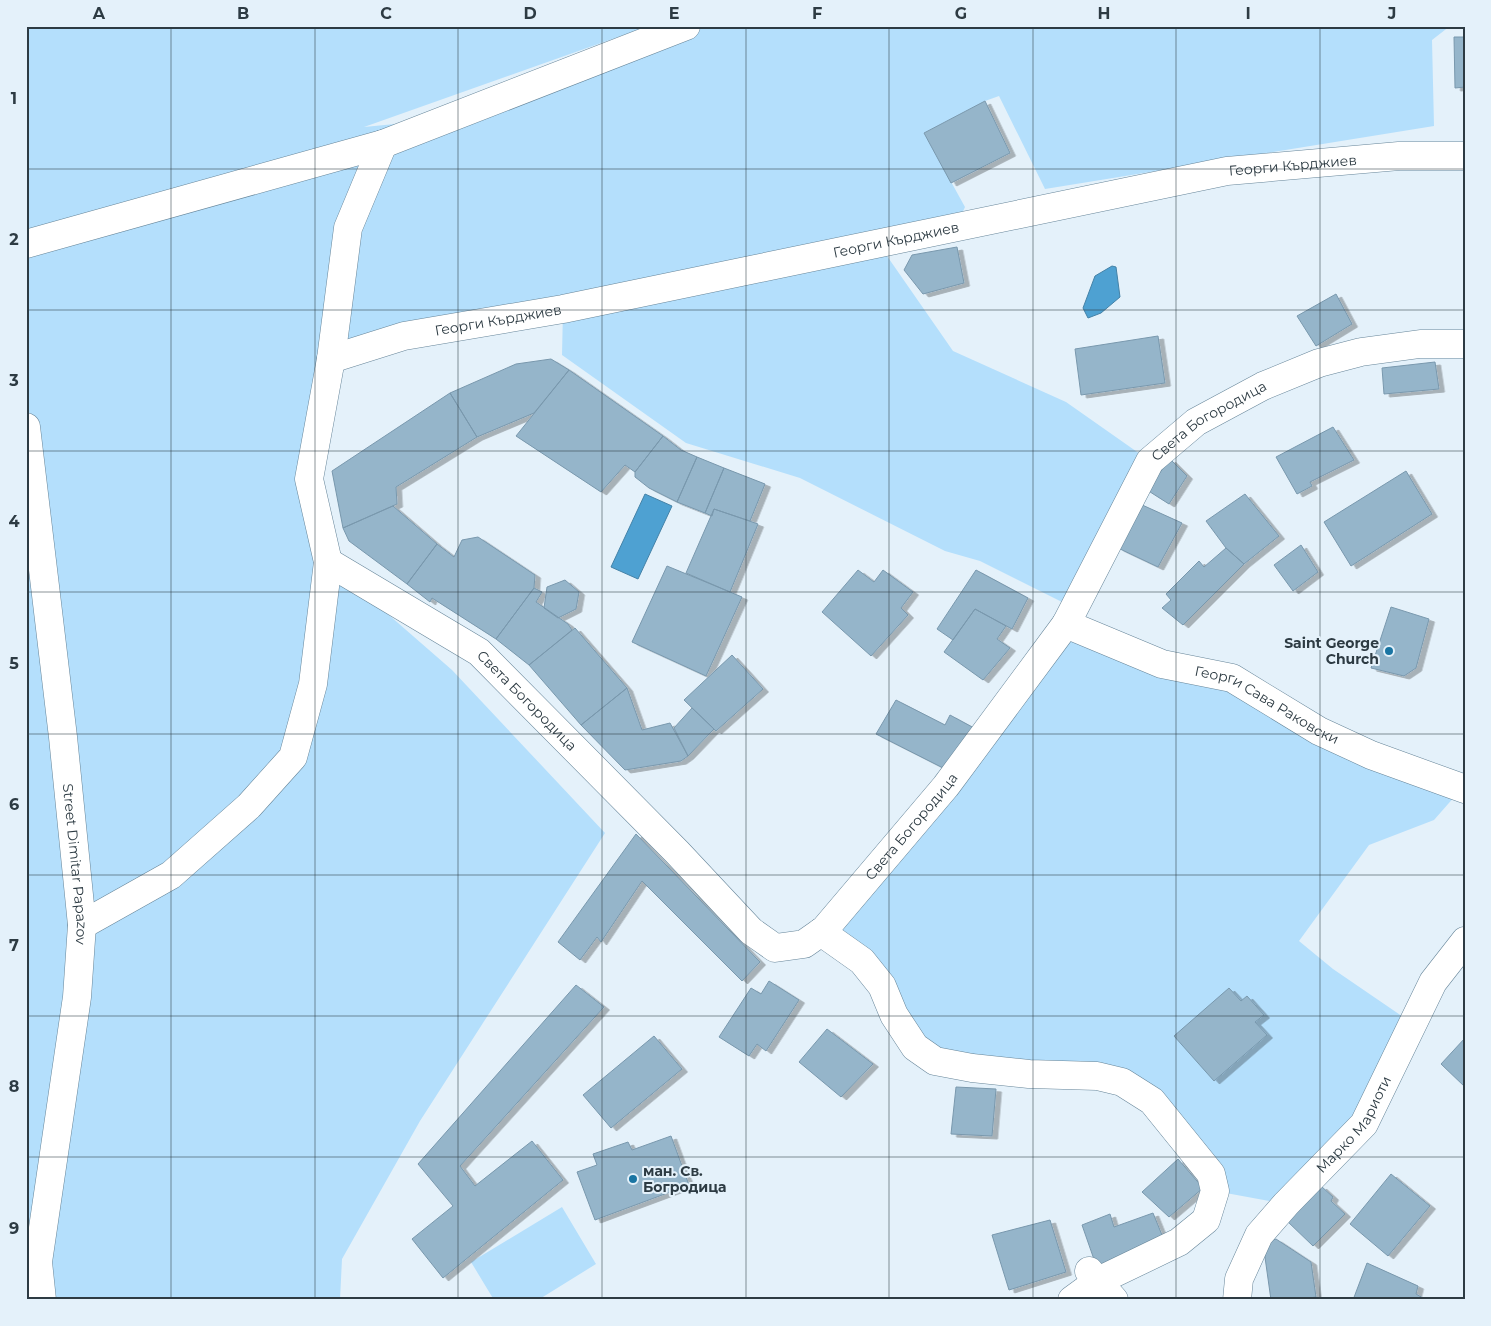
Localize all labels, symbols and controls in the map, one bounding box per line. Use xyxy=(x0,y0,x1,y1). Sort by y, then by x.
text: A xyxy=(92,4,106,23)
text: B xyxy=(237,4,249,23)
text: C xyxy=(380,4,392,23)
text: D xyxy=(523,4,537,23)
text: E xyxy=(669,4,679,23)
text: F xyxy=(812,4,822,23)
text: G xyxy=(955,4,967,23)
text: H xyxy=(1098,4,1110,23)
text: I xyxy=(1245,4,1251,23)
text: J xyxy=(1387,4,1396,23)
text: 1 xyxy=(11,89,17,108)
street label: Георги Кърджиев xyxy=(1228,151,1357,180)
street label: Георги Кърджиев xyxy=(831,218,961,262)
text: 2 xyxy=(9,230,19,249)
street label: Георги Кърджиев xyxy=(433,300,563,340)
text: 3 xyxy=(8,371,19,390)
street label: Света Богородица xyxy=(1148,377,1270,465)
text: 4 xyxy=(8,512,20,531)
place label: Saint George Church xyxy=(1284,634,1379,668)
marker: Saint George Church xyxy=(1383,645,1395,657)
street label: Света Богородица xyxy=(473,646,581,755)
text: 5 xyxy=(9,654,19,673)
street label: Георги Сава Раковски xyxy=(1193,662,1342,748)
street label: Света Богородица xyxy=(861,769,962,884)
street label: Street Dimitar Papazov xyxy=(59,783,91,946)
text: 6 xyxy=(9,795,19,814)
text: 7 xyxy=(9,936,19,955)
street label: Марко Мариоти xyxy=(1312,1073,1395,1177)
text: 8 xyxy=(9,1077,19,1096)
place label: ман. Св. Богродица xyxy=(643,1162,727,1196)
marker: ман. Св. Богродица xyxy=(627,1173,639,1185)
text: 9 xyxy=(9,1219,19,1238)

